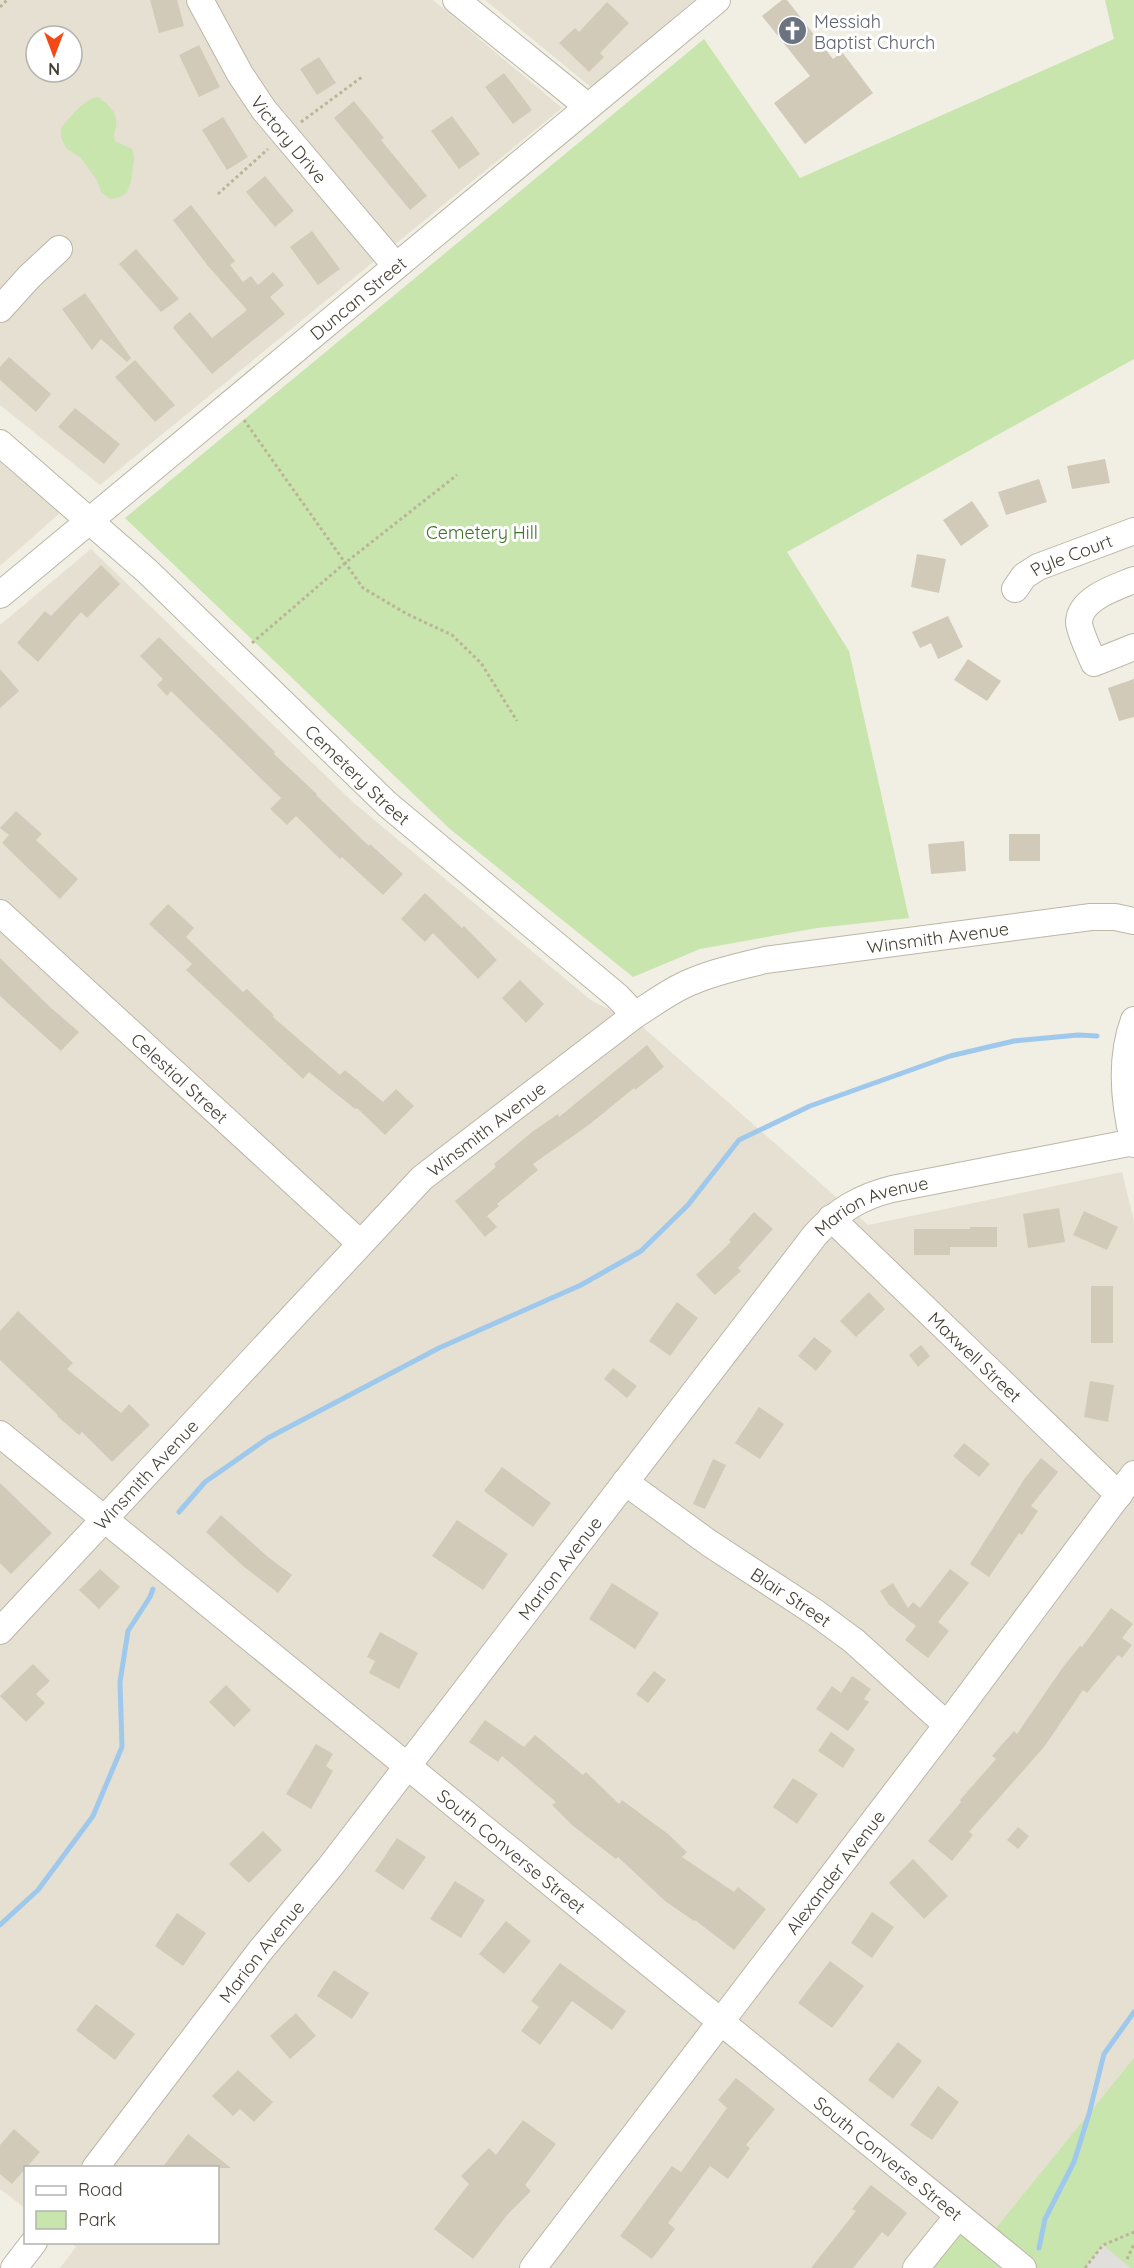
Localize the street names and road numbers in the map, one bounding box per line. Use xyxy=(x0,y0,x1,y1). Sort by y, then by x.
street label: Victory Drive xyxy=(246,91,332,188)
street label: Duncan Street xyxy=(305,251,411,345)
street label: Pyle Court xyxy=(1025,529,1116,581)
street label: Cemetery Street xyxy=(300,720,415,830)
street label: Winsmith Avenue xyxy=(865,916,1010,958)
street label: Celestial Street xyxy=(126,1028,233,1128)
street label: Winsmith Avenue xyxy=(422,1076,550,1182)
street label: Marion Avenue xyxy=(809,1171,930,1241)
street label: Maxwell Street xyxy=(924,1307,1027,1407)
street label: Winsmith Avenue xyxy=(89,1414,203,1535)
street label: Marion Avenue xyxy=(513,1512,607,1624)
street label: Blair Street xyxy=(747,1562,836,1632)
street label: South Converse Street xyxy=(433,1784,590,1918)
street label: Alexander Avenue xyxy=(780,1805,890,1939)
street label: Marion Avenue xyxy=(213,1896,309,2007)
street label: South Converse Street xyxy=(809,2091,967,2225)

